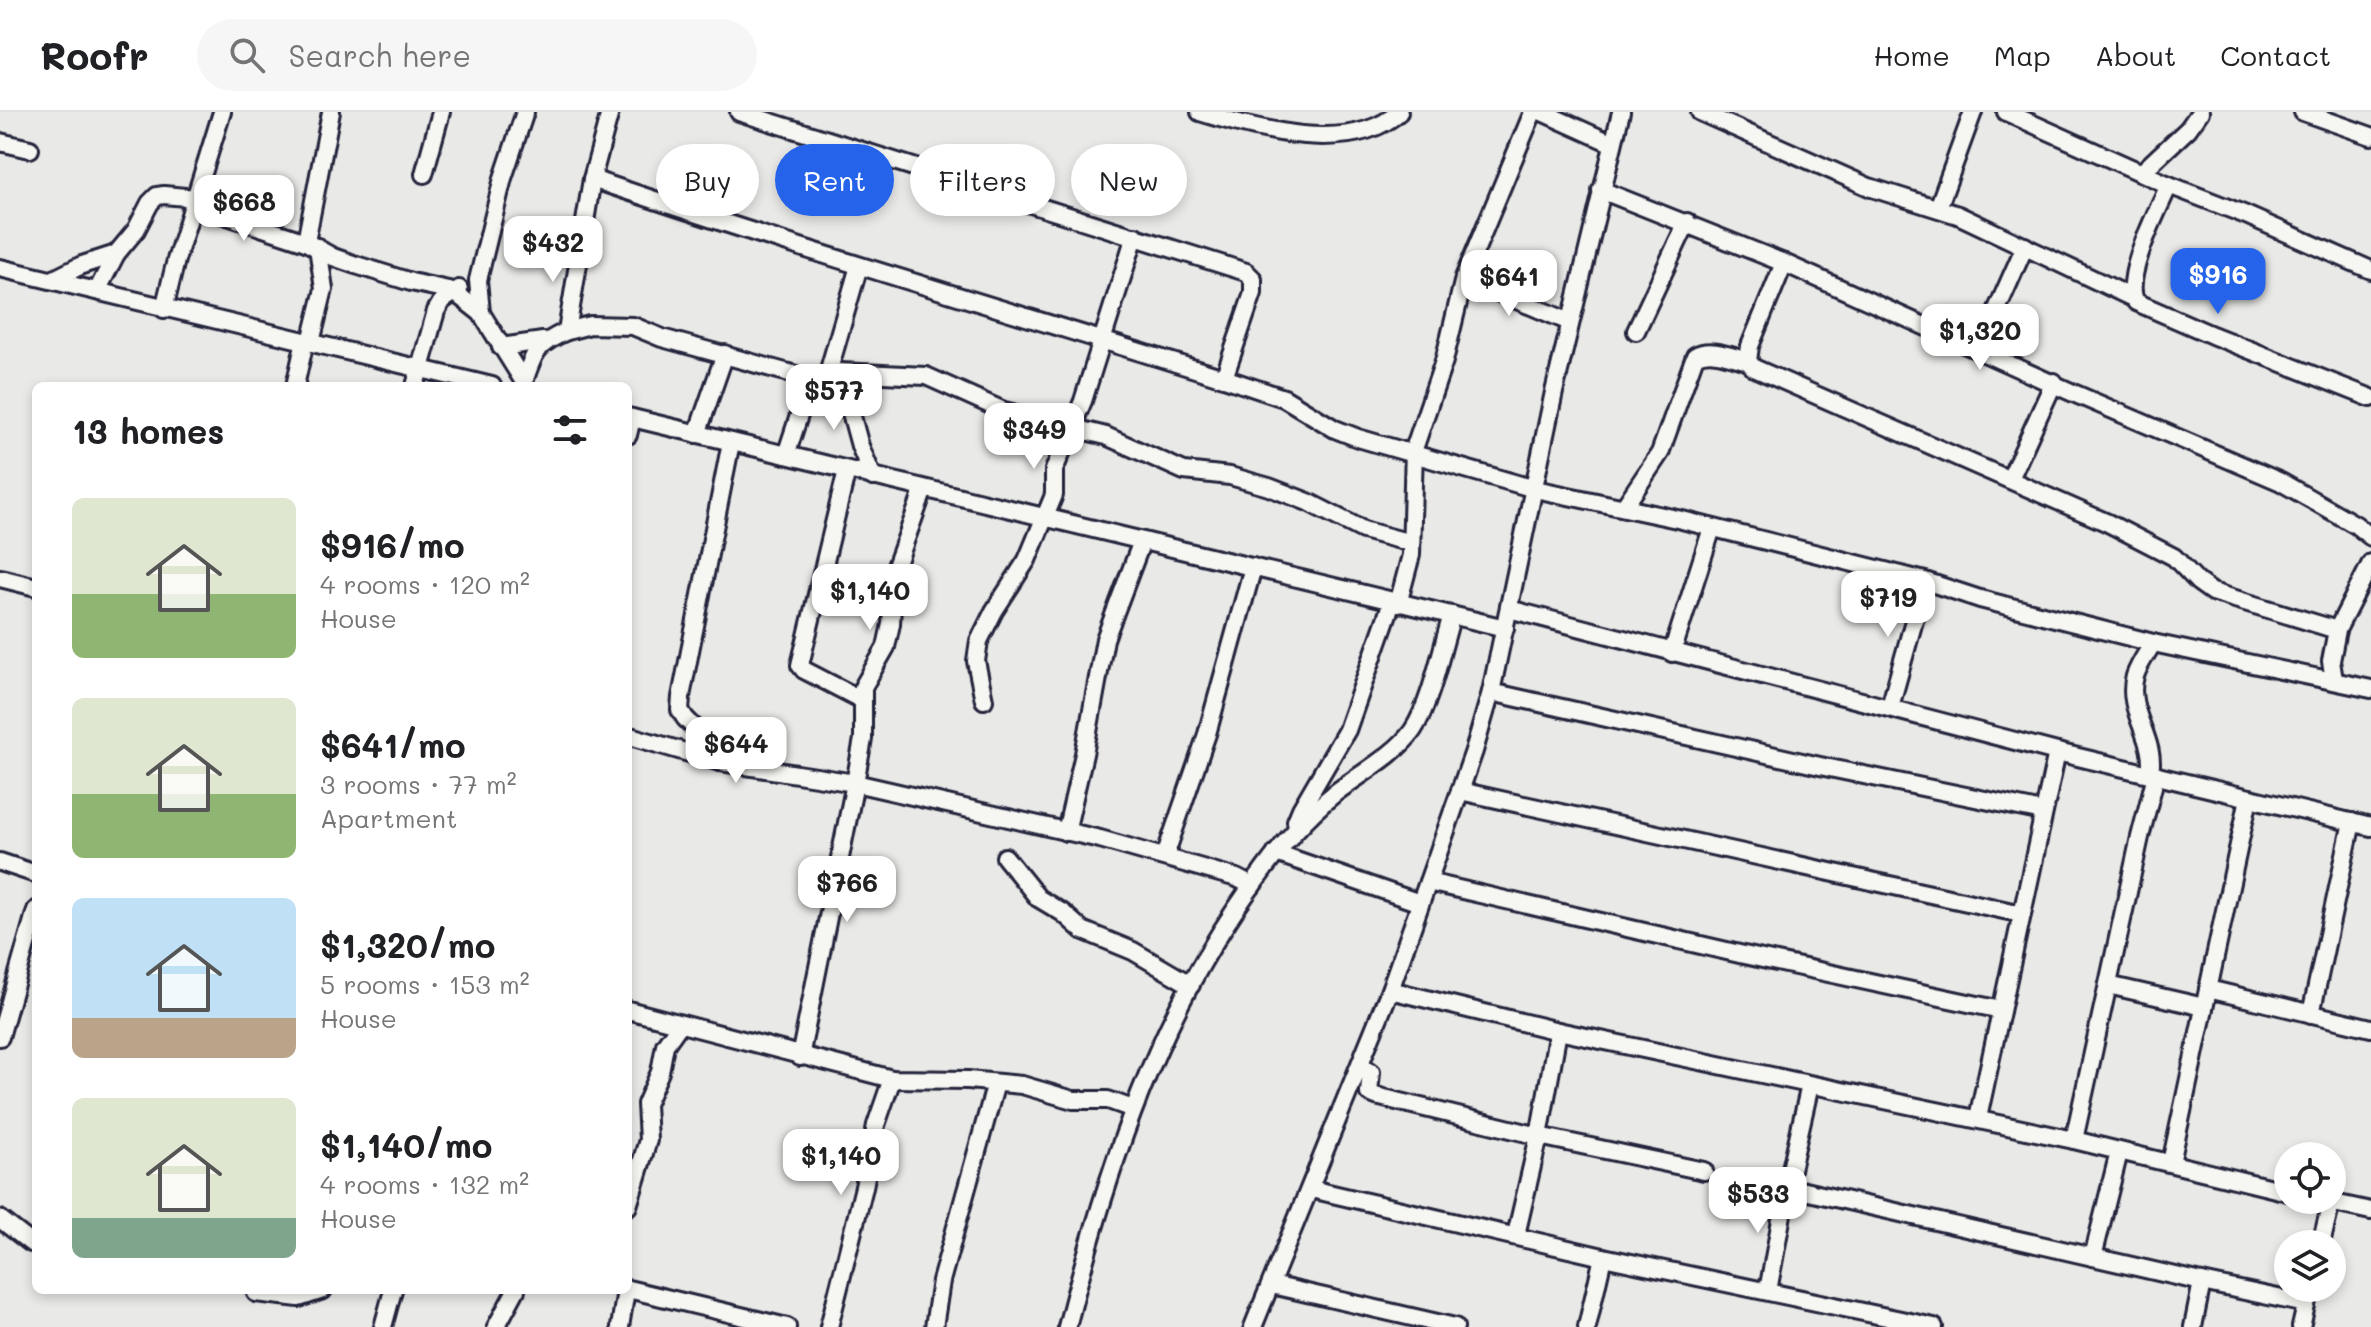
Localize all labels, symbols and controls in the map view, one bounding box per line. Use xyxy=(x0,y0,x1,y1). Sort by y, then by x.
search box xyxy=(197,19,757,91)
text: Roofr xyxy=(40,30,149,80)
icon: search xyxy=(225,33,269,77)
text: Search here xyxy=(289,35,471,75)
text: Home xyxy=(1874,37,1950,73)
text: Map xyxy=(1994,37,2051,73)
text: About xyxy=(2095,37,2176,73)
text: Contact xyxy=(2220,37,2331,73)
chip: Buy xyxy=(656,144,759,216)
chip: Rent xyxy=(775,144,894,216)
chip: Filters xyxy=(910,144,1055,216)
chip: New xyxy=(1071,144,1187,216)
pin: $668 xyxy=(197,175,291,243)
text: $668 xyxy=(212,184,276,218)
pin: $432 xyxy=(506,216,600,284)
text: $432 xyxy=(522,225,584,259)
pin: $916 xyxy=(2171,248,2265,316)
pin: $641 xyxy=(1462,250,1556,318)
text: $916 xyxy=(2189,257,2247,291)
text: $641 xyxy=(1479,259,1539,293)
pin: $1,320 xyxy=(1915,304,2045,372)
text: $1,320 xyxy=(1939,313,2021,347)
pin: $577 xyxy=(787,364,881,432)
text: $577 xyxy=(804,373,864,407)
pin: $349 xyxy=(987,403,1081,471)
text: 13 homes xyxy=(72,408,225,453)
icon: filters xyxy=(548,408,592,452)
text: $349 xyxy=(1002,412,1066,446)
text: $916/mo xyxy=(320,522,465,567)
icon: home xyxy=(136,530,232,626)
pin: $1,140 xyxy=(805,564,935,632)
text: 4 rooms · 120 m² xyxy=(320,567,530,601)
pin: $719 xyxy=(1841,571,1935,639)
text: $1,140 xyxy=(830,573,910,607)
text: $719 xyxy=(1859,580,1917,614)
text: House xyxy=(320,601,397,635)
pin: $644 xyxy=(689,717,783,785)
text: $641/mo xyxy=(320,722,466,767)
text: $644 xyxy=(704,726,768,760)
icon: home xyxy=(136,730,232,826)
text: 3 rooms · 77 m² xyxy=(320,767,517,801)
text: Apartment xyxy=(320,801,457,835)
pin: $766 xyxy=(800,856,894,924)
text: $766 xyxy=(816,865,878,899)
text: $1,320/mo xyxy=(320,922,495,967)
icon: home xyxy=(136,930,232,1026)
text: 5 rooms · 153 m² xyxy=(320,967,530,1001)
text: House xyxy=(320,1001,397,1035)
text: $1,140/mo xyxy=(320,1122,492,1167)
pin: $1,140 xyxy=(776,1129,906,1197)
icon: home xyxy=(136,1130,232,1226)
text: $1,140 xyxy=(801,1138,881,1172)
map controls xyxy=(2274,1142,2346,1302)
button: locate xyxy=(2274,1142,2346,1214)
text: 4 rooms · 132 m² xyxy=(320,1167,529,1201)
pin: $533 xyxy=(1711,1167,1805,1235)
text: $533 xyxy=(1727,1176,1789,1210)
text: House xyxy=(320,1201,397,1235)
button: layers xyxy=(2274,1230,2346,1302)

